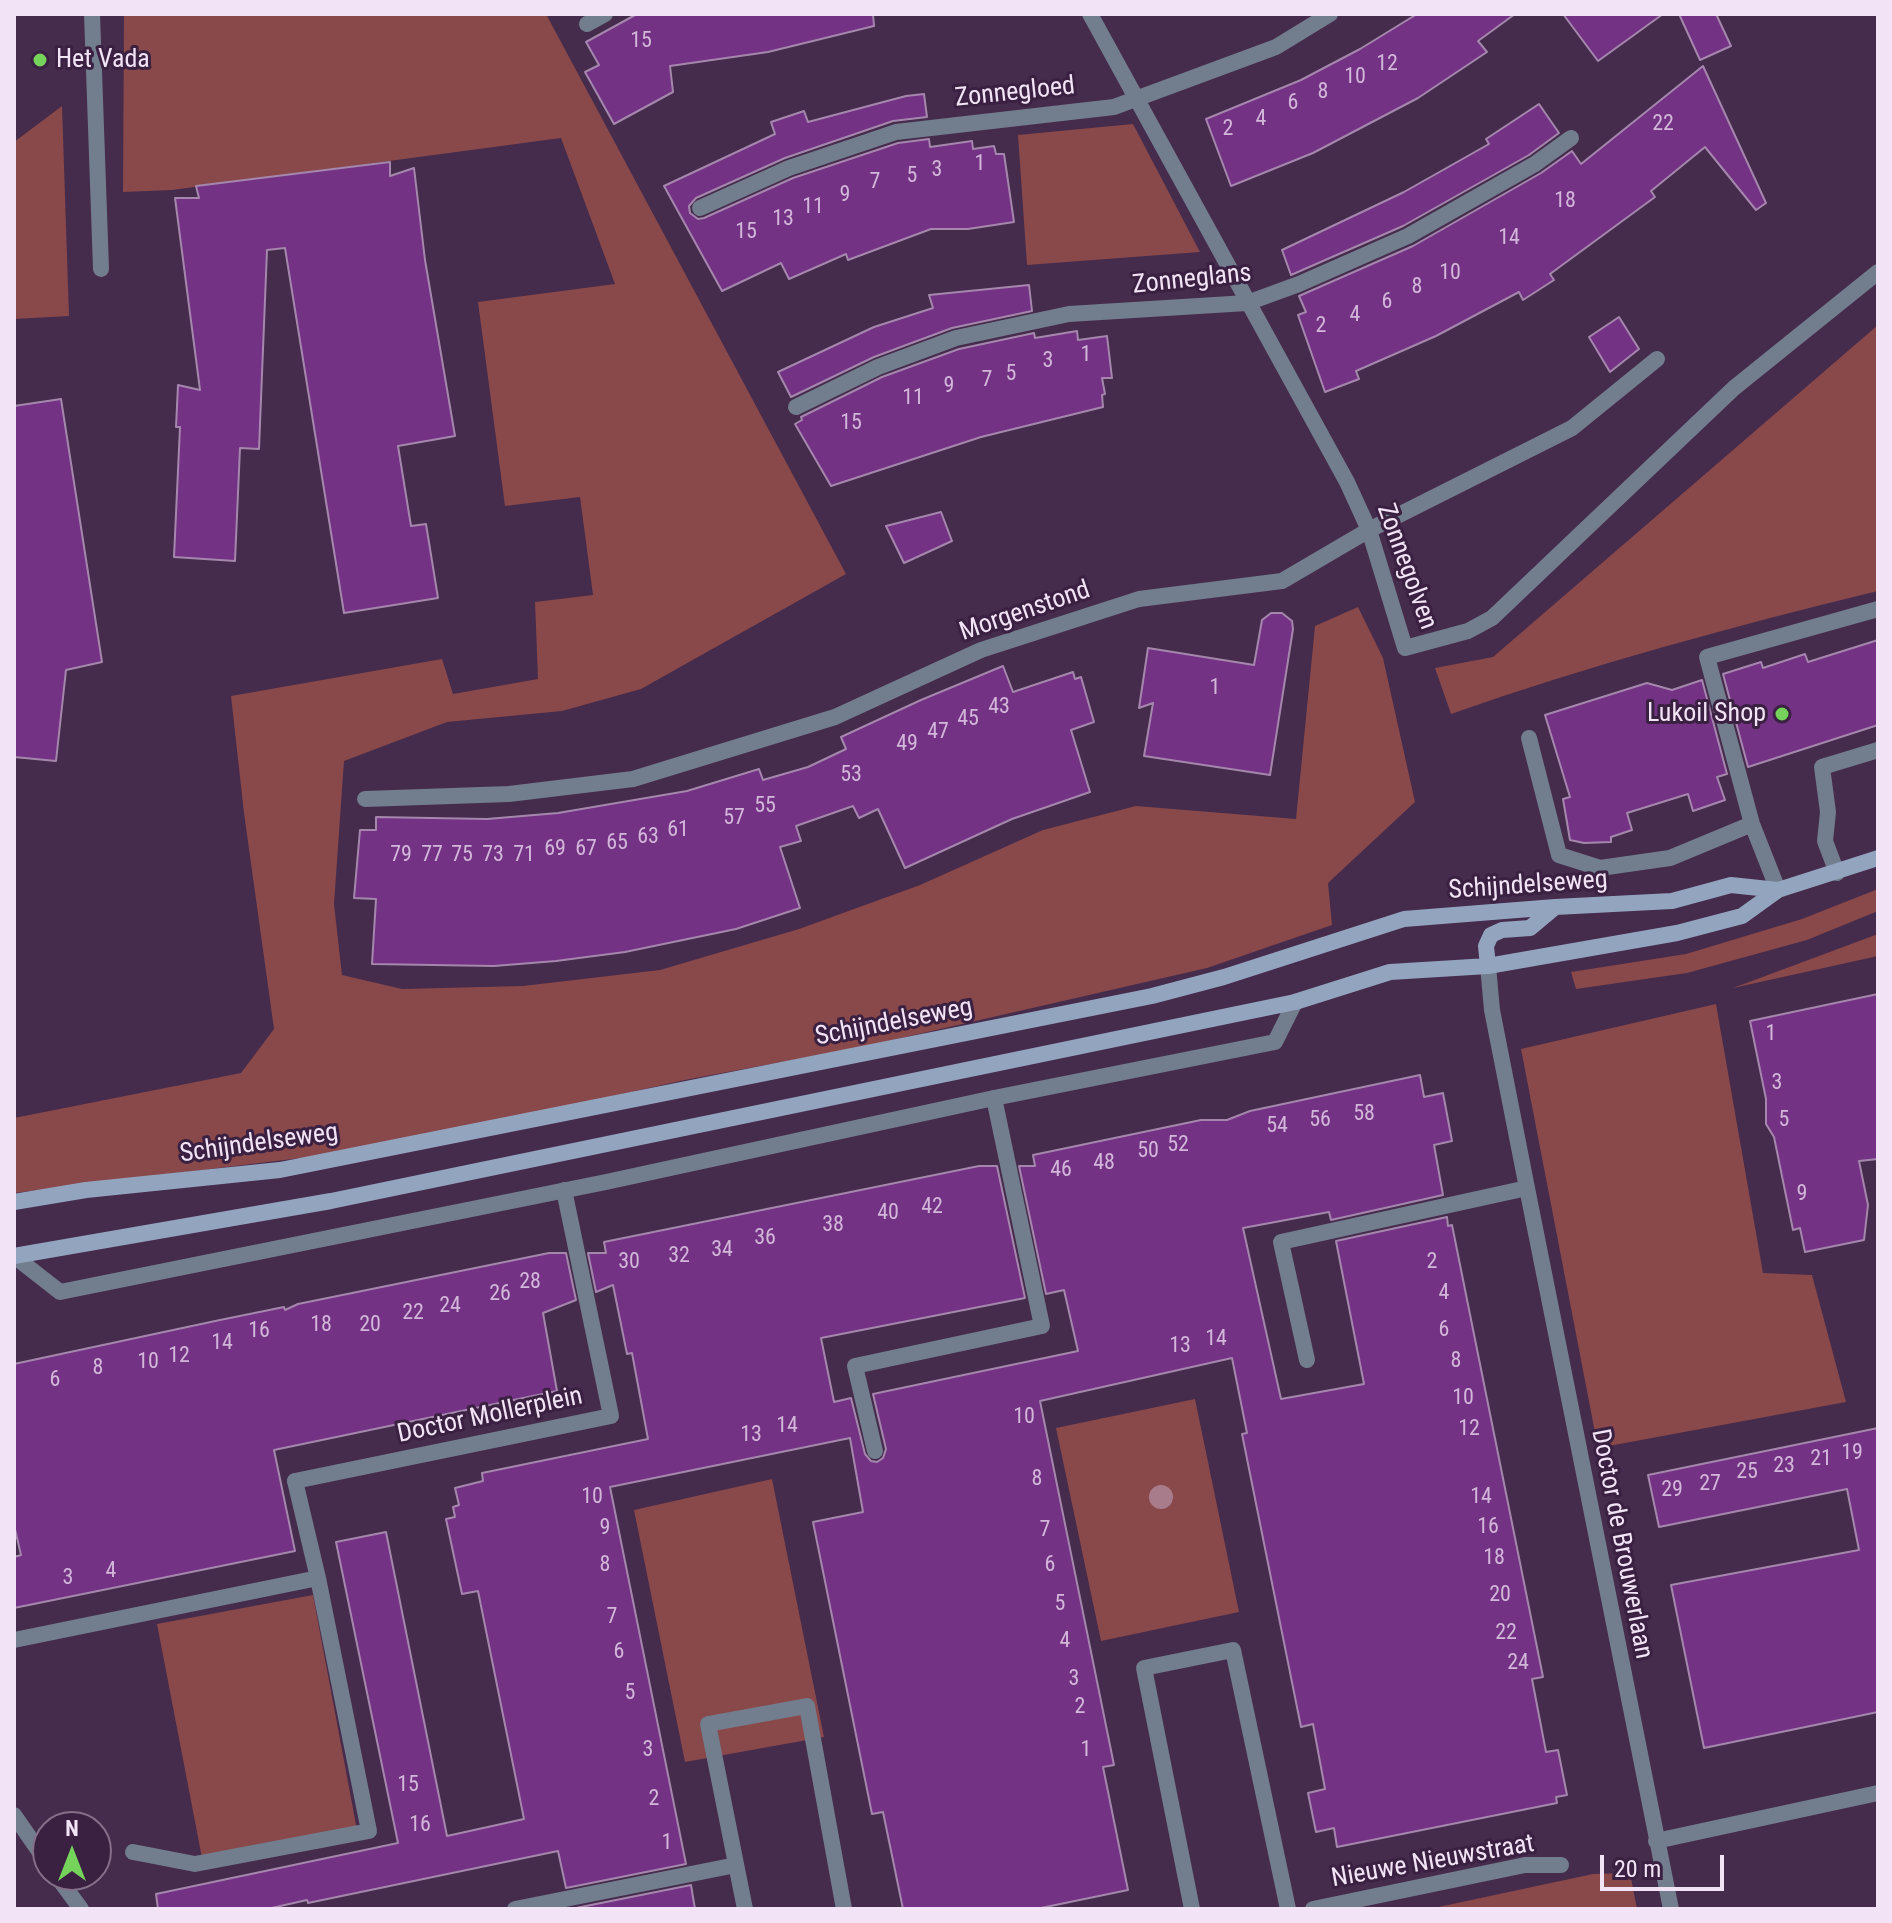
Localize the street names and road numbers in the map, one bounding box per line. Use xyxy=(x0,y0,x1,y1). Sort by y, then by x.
street label: Zonnegloed xyxy=(953,71,1077,115)
street label: Zonneglans xyxy=(1131,258,1253,302)
street label: Zonnegolven xyxy=(1369,500,1443,634)
street label: Morgenstond xyxy=(956,575,1094,649)
street label: Schijndelseweg xyxy=(1447,865,1609,907)
street label: Schijndelseweg xyxy=(813,992,975,1054)
street label: Schijndelseweg xyxy=(178,1117,340,1171)
street label: Doctor Mollerplein xyxy=(395,1381,585,1451)
street label: Doctor de Brouwerlaan xyxy=(1583,1427,1659,1661)
street label: Nieuwe Nieuwstraat xyxy=(1329,1829,1537,1895)

